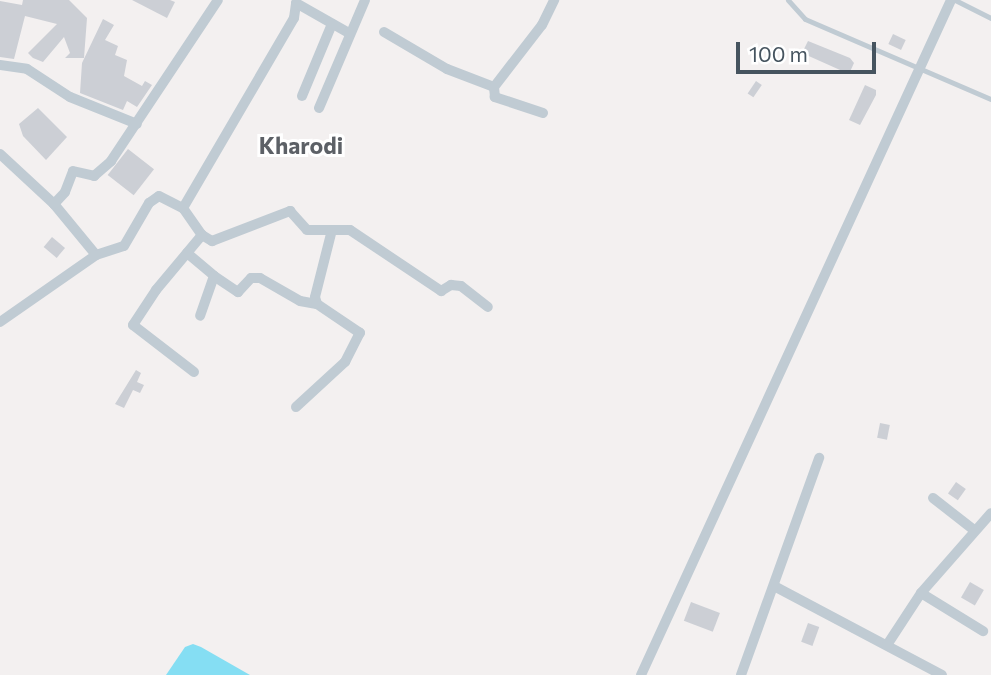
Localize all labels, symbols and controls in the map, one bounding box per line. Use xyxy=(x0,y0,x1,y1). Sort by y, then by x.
scale bar xyxy=(739,28,879,72)
text: 100 m xyxy=(749,41,808,66)
district label: Kharodi xyxy=(259,131,343,159)

